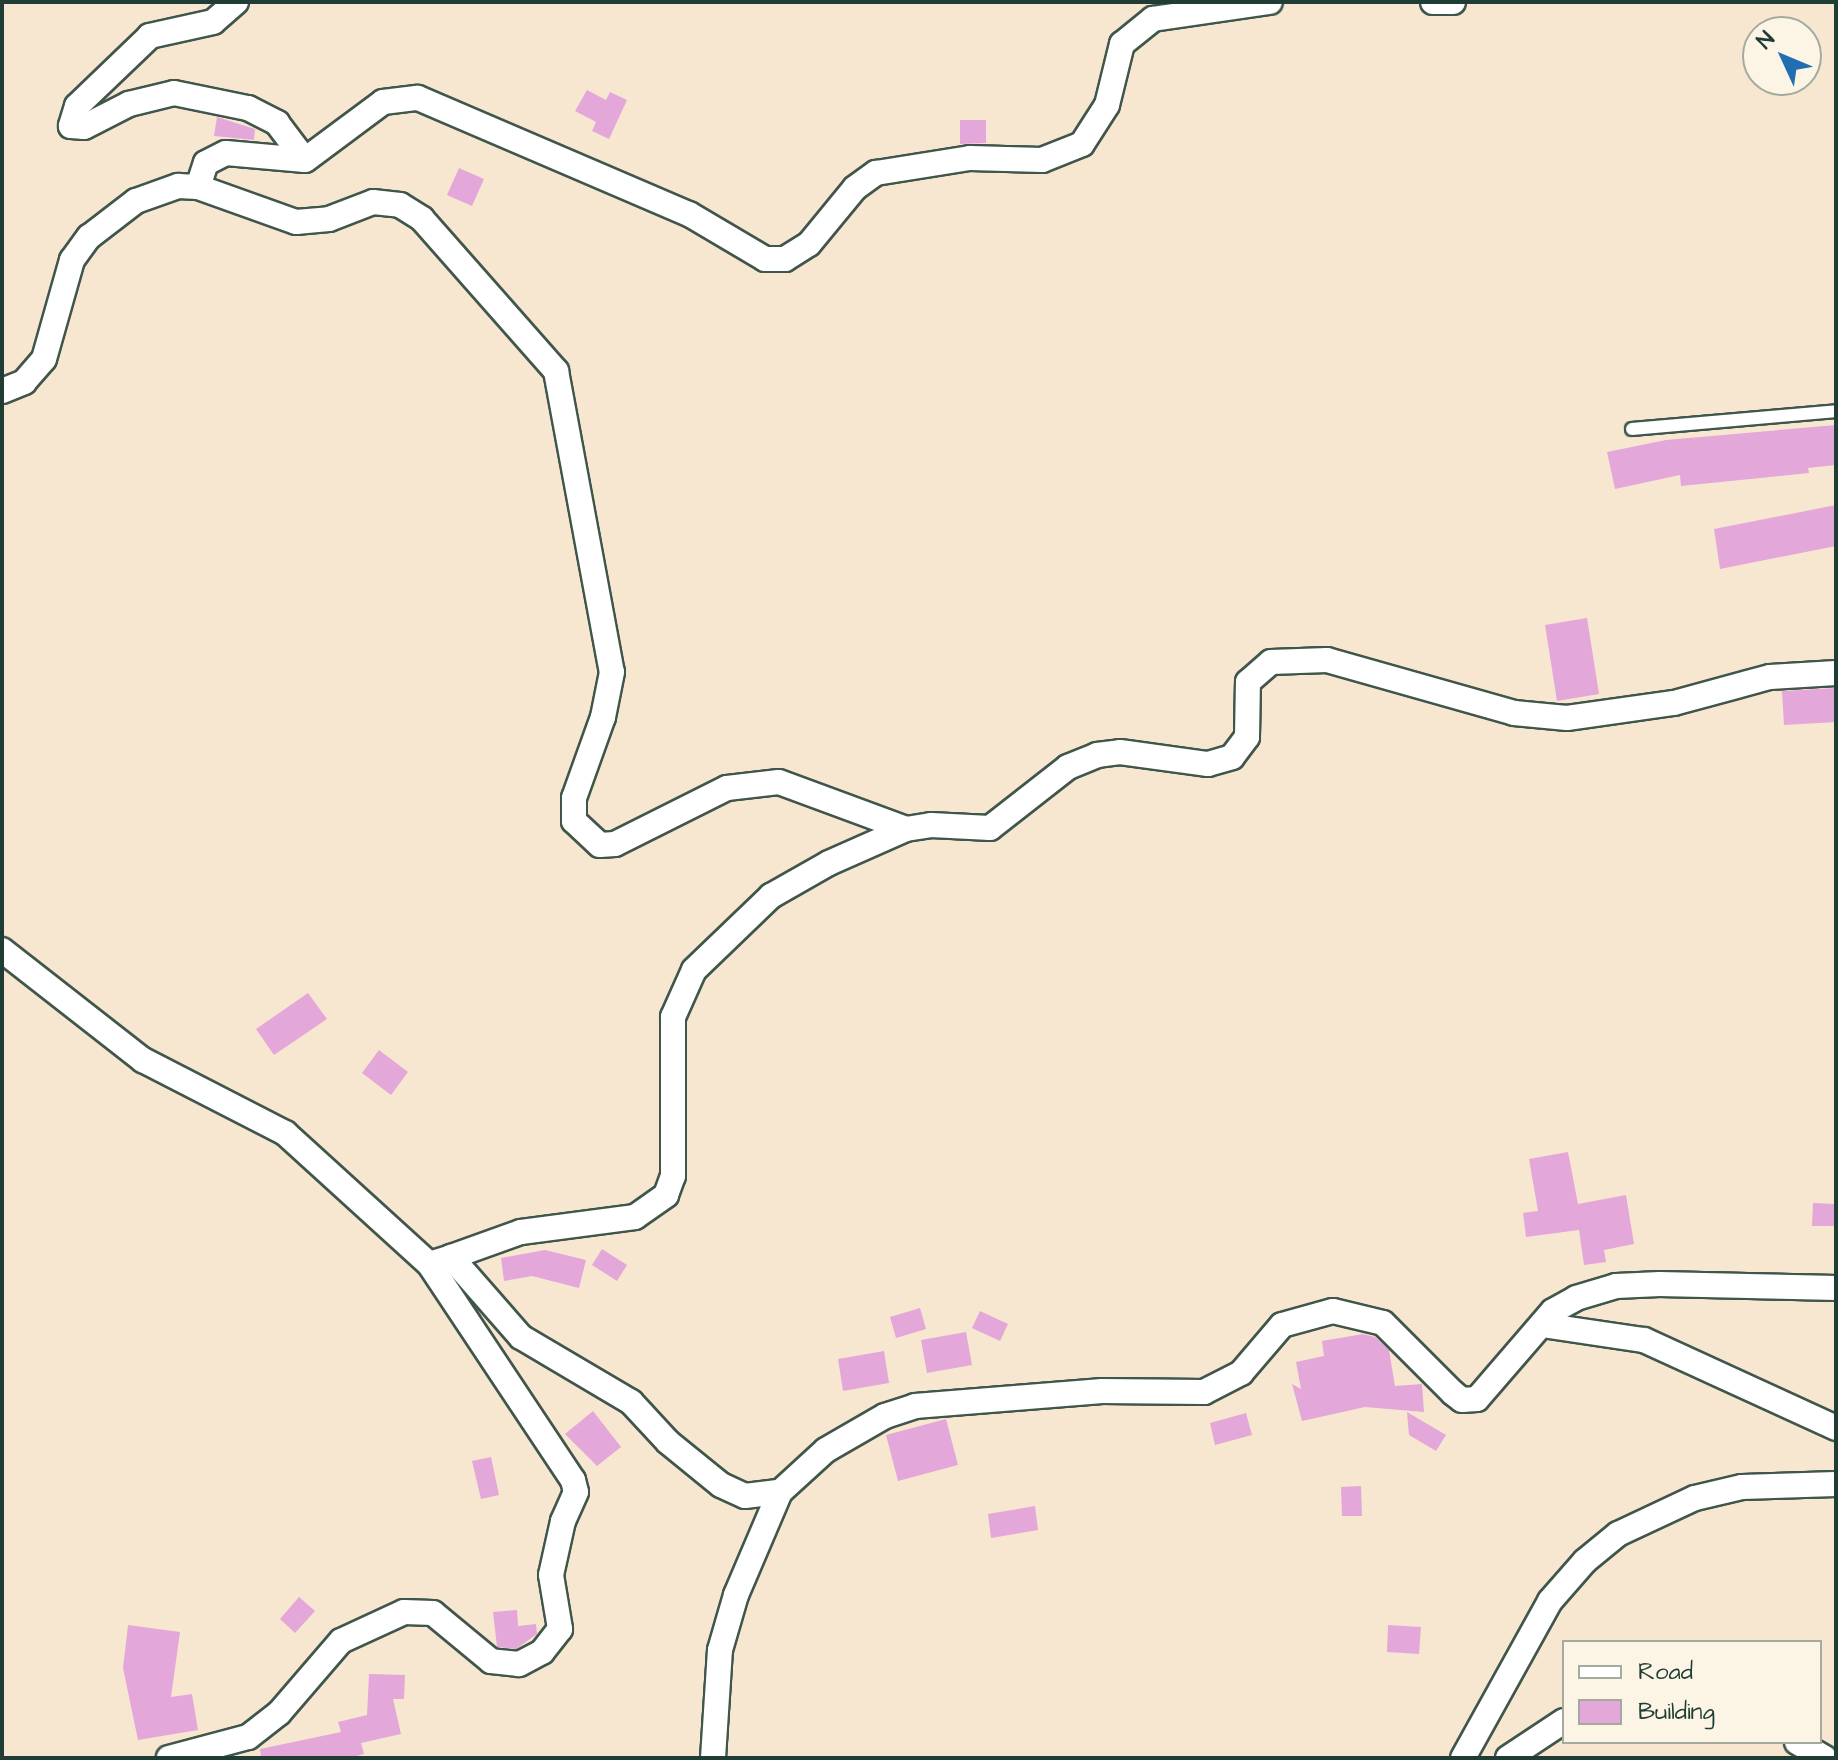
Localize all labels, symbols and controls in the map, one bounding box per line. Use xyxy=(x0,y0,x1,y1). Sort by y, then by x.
north arrow xyxy=(1742,16,1822,96)
text: N xyxy=(1750,25,1782,56)
legend xyxy=(1562,1640,1822,1744)
text: Road xyxy=(1638,1655,1693,1689)
text: Building xyxy=(1638,1695,1715,1729)

